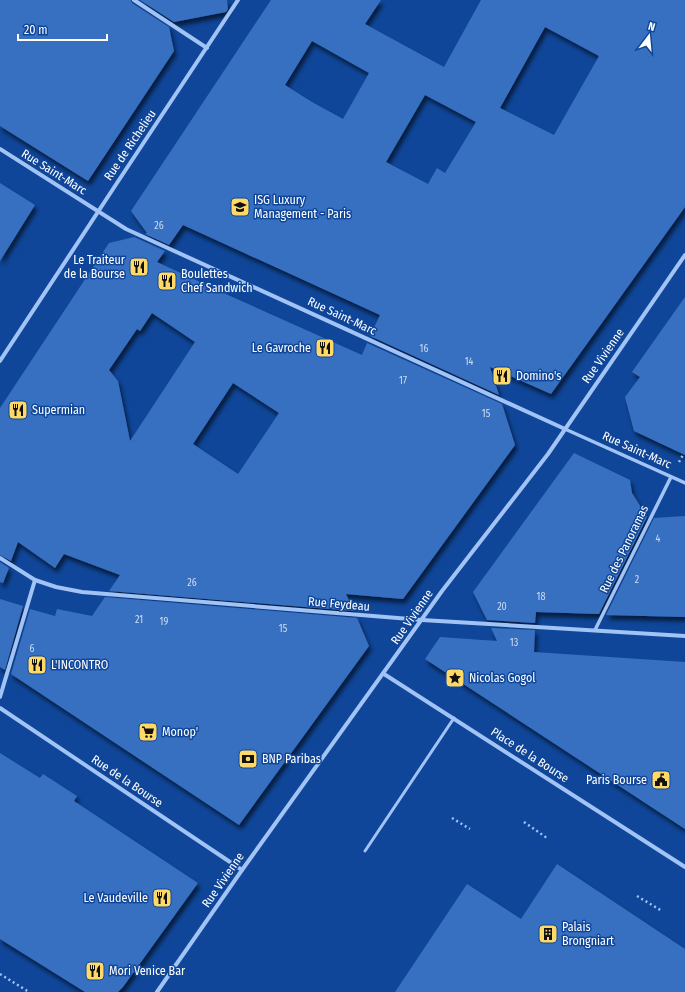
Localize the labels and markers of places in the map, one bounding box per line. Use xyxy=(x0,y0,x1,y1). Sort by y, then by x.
place label: ISG Luxury Management - Paris xyxy=(254,193,351,221)
school or university icon: ISG Luxury Management - Paris xyxy=(229,196,251,218)
place label: Le Traiteur de la Bourse xyxy=(64,253,126,281)
restaurant icon: Le Traiteur de la Bourse xyxy=(128,256,150,278)
place label: Boulettes Chef Sandwich xyxy=(181,267,253,295)
restaurant icon: Boulettes Chef Sandwich xyxy=(156,270,178,292)
restaurant icon: Le Gavroche xyxy=(314,337,336,359)
place label: Le Gavroche xyxy=(252,341,311,355)
restaurant icon: Domino's xyxy=(491,365,513,387)
place label: Domino's xyxy=(516,369,561,383)
restaurant icon: Supermian xyxy=(7,399,29,421)
place label: Supermian xyxy=(32,403,85,417)
restaurant icon: L'INCONTRO xyxy=(26,654,48,676)
place label: L'INCONTRO xyxy=(51,658,108,672)
place icon: Nicolas Gogol xyxy=(444,667,466,689)
place label: Nicolas Gogol xyxy=(469,671,536,685)
supermarket icon: Monop' xyxy=(137,721,159,743)
place label: Monop' xyxy=(162,725,198,739)
bank icon: BNP Paribas xyxy=(237,748,259,770)
place label: BNP Paribas xyxy=(262,752,321,766)
public building icon: Paris Bourse xyxy=(650,769,672,791)
place label: Paris Bourse xyxy=(586,773,647,787)
restaurant icon: Le Vaudeville xyxy=(151,887,173,909)
place label: Le Vaudeville xyxy=(84,891,148,905)
place label: Palais Brongniart xyxy=(562,920,614,948)
building icon: Palais Brongniart xyxy=(537,923,559,945)
restaurant icon: Mori Venice Bar xyxy=(84,960,106,982)
place label: Mori Venice Bar xyxy=(109,964,186,978)

